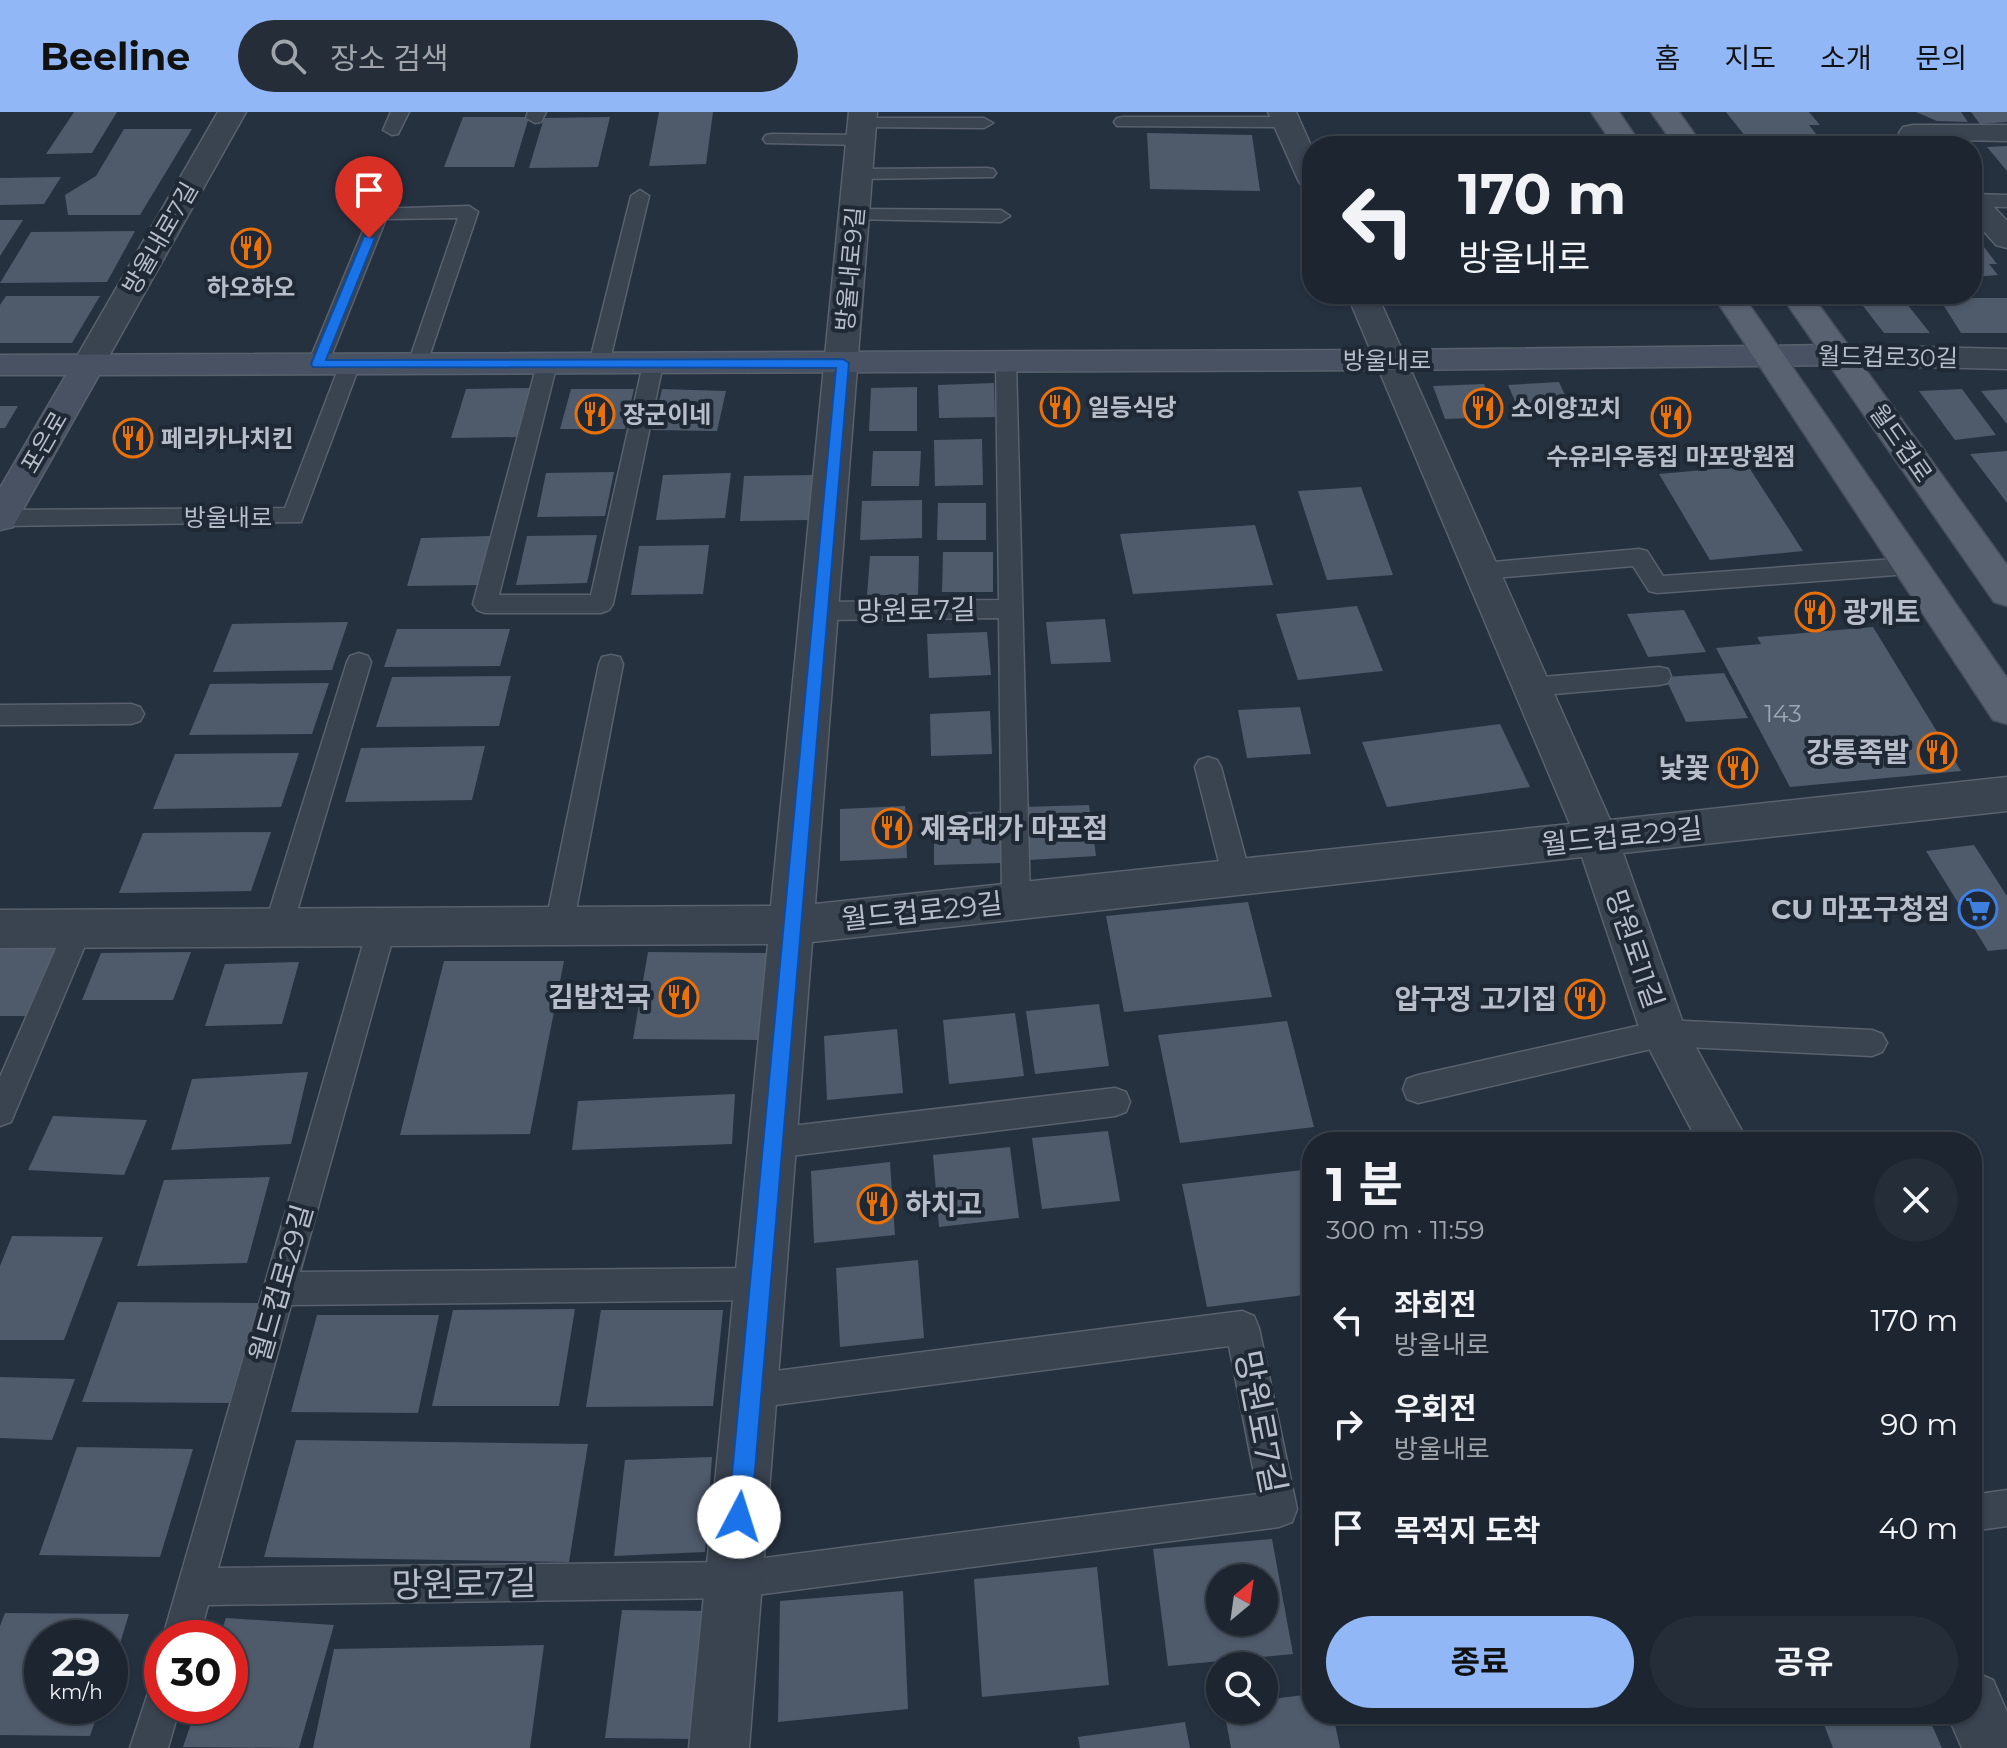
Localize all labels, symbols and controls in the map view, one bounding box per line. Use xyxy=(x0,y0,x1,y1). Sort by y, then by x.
search box xyxy=(238,20,798,92)
text: Beeline xyxy=(40,33,190,80)
icon: search xyxy=(266,34,310,78)
text: 장소 검색 xyxy=(330,40,449,77)
text: 홈 xyxy=(1655,41,1680,75)
text: 지도 xyxy=(1724,41,1776,75)
text: 소개 xyxy=(1820,41,1871,75)
text: 문의 xyxy=(1915,41,1967,75)
pin xyxy=(335,156,403,238)
text: 170 m xyxy=(1458,160,1626,228)
icon: arrive xyxy=(347,168,391,212)
icon: left xyxy=(1326,168,1430,272)
street label: 방울내로7길 xyxy=(116,177,204,299)
street label: 방울내로9길 xyxy=(830,205,870,333)
restaurant icon: 하오하오 xyxy=(230,227,272,269)
text: 방울내로 xyxy=(1458,235,1590,279)
place label: 하오하오 xyxy=(207,273,295,302)
street label: 월드컵로30길 xyxy=(1818,341,1958,373)
street label: 방울내로 xyxy=(1343,346,1431,375)
restaurant icon: 일등식당 xyxy=(1039,386,1081,428)
restaurant icon: 소이양꼬치 xyxy=(1462,387,1504,429)
restaurant icon: 장군이네 xyxy=(574,393,616,435)
place label: 일등식당 xyxy=(1088,393,1176,422)
place label: 소이양꼬치 xyxy=(1511,394,1621,423)
restaurant icon: 수유리우동집 마포망원점 xyxy=(1650,396,1692,438)
street label: 월드컵로 xyxy=(1864,399,1938,487)
place label: 장군이네 xyxy=(623,400,711,429)
street label: 포은로 xyxy=(15,406,73,478)
restaurant icon: 페리카나치킨 xyxy=(112,417,154,459)
place label: 페리카나치킨 xyxy=(161,424,293,453)
place label: 수유리우동집 마포망원점 xyxy=(1546,442,1796,471)
street label: 방울내로 xyxy=(184,503,272,532)
restaurant icon: 광개토 xyxy=(1794,591,1836,633)
street label: 망원로7길 xyxy=(856,592,976,628)
place label: 광개토 xyxy=(1843,595,1920,629)
house number: 143 xyxy=(1764,699,1802,728)
restaurant icon: 강통족발 xyxy=(1916,731,1958,773)
place label: 강통족발 xyxy=(1806,735,1909,769)
restaurant icon: 낯꽃 xyxy=(1717,747,1759,789)
place label: 낯꽃 xyxy=(1658,751,1710,785)
restaurant icon: 제육대가 마포점 xyxy=(871,807,913,849)
place label: 제육대가 마포점 xyxy=(920,811,1108,845)
street label: 월드컵로29길 xyxy=(1540,811,1704,861)
street label: 망원로11길 xyxy=(1599,885,1671,1013)
street label: 월드컵로29길 xyxy=(840,886,1004,936)
supermarket icon: CU 마포구청점 xyxy=(1957,888,1999,930)
place label: CU 마포구청점 xyxy=(1771,892,1950,926)
restaurant icon: 김밥천국 xyxy=(658,976,700,1018)
restaurant icon: 압구정 고기집 xyxy=(1564,978,1606,1020)
place label: 김밥천국 xyxy=(548,980,651,1014)
place label: 압구정 고기집 xyxy=(1395,982,1557,1016)
text: 1 분 xyxy=(1326,1155,1403,1213)
button: close xyxy=(1874,1158,1958,1242)
restaurant icon: 하치고 xyxy=(856,1183,898,1225)
place label: 하치고 xyxy=(905,1187,982,1221)
street label: 월드컵로29길 xyxy=(242,1201,320,1365)
text: 300 m · 11:59 xyxy=(1326,1214,1485,1246)
text: 좌회전 xyxy=(1394,1286,1477,1323)
icon: left xyxy=(1326,1298,1370,1342)
text: 170 m xyxy=(1871,1302,1958,1339)
text: 방울내로 xyxy=(1394,1329,1490,1361)
street label: 망원로7길 xyxy=(1227,1347,1295,1497)
text: 우회전 xyxy=(1394,1390,1477,1427)
icon: right xyxy=(1326,1402,1370,1446)
text: 90 m xyxy=(1880,1406,1958,1443)
text: 방울내로 xyxy=(1394,1433,1490,1465)
position arrow xyxy=(697,1475,781,1559)
icon: arrive xyxy=(1326,1506,1370,1550)
text: 40 m xyxy=(1879,1510,1958,1547)
text: 목적지 도착 xyxy=(1394,1512,1541,1549)
street label: 망원로7길 xyxy=(391,1562,537,1606)
north arrow xyxy=(1206,1564,1278,1636)
map controls xyxy=(1206,1564,1278,1724)
button: 종료 xyxy=(1326,1616,1634,1708)
button: 공유 xyxy=(1650,1616,1958,1708)
speed limit sign: 30 xyxy=(144,1620,248,1724)
text: 29 xyxy=(51,1637,101,1686)
button: search xyxy=(1206,1652,1278,1724)
text: km/h xyxy=(49,1680,103,1704)

